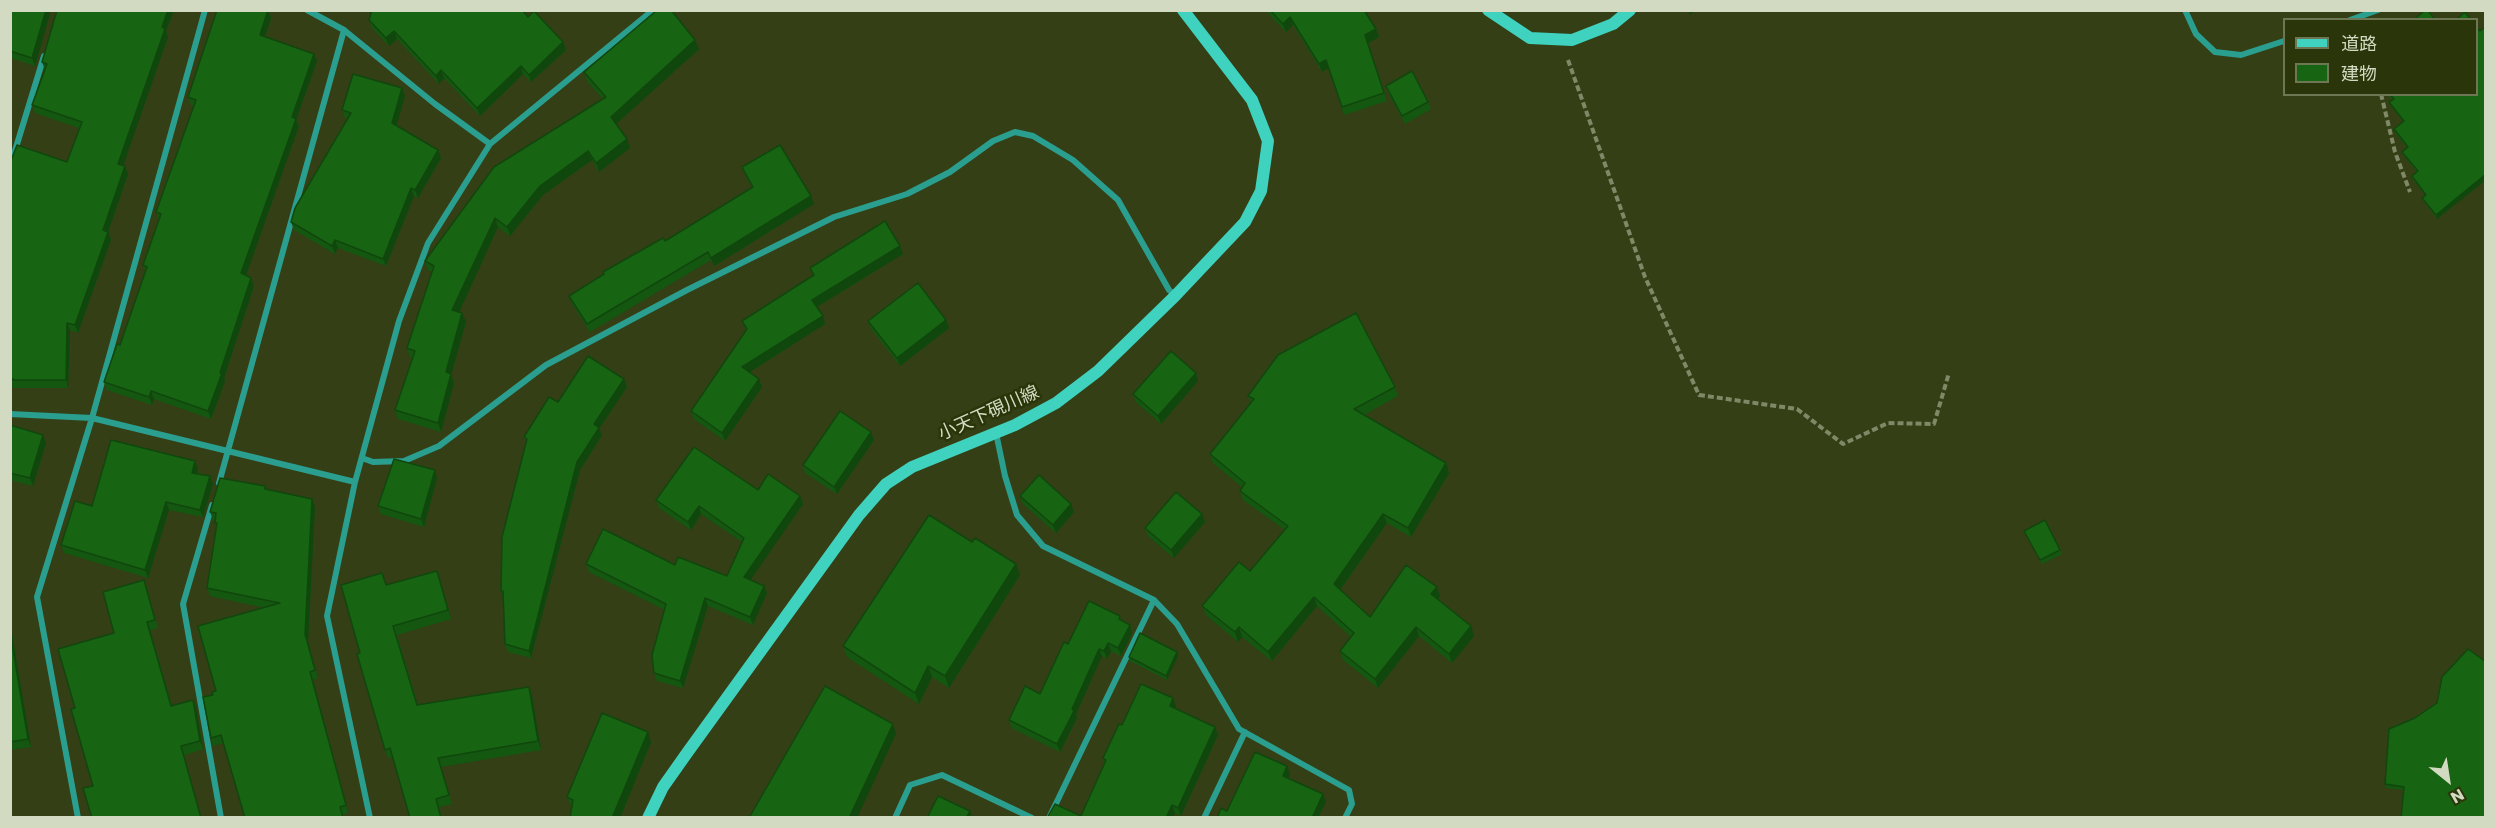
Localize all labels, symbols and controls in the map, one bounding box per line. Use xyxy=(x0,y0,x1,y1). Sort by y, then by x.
legend xyxy=(2283,18,2478,96)
text: 道路 xyxy=(2341,31,2377,56)
text: 建物 xyxy=(2341,61,2377,86)
street label: 小天下硯川線 xyxy=(935,382,1043,446)
north arrow xyxy=(2418,750,2478,810)
text: N xyxy=(2446,783,2468,809)

